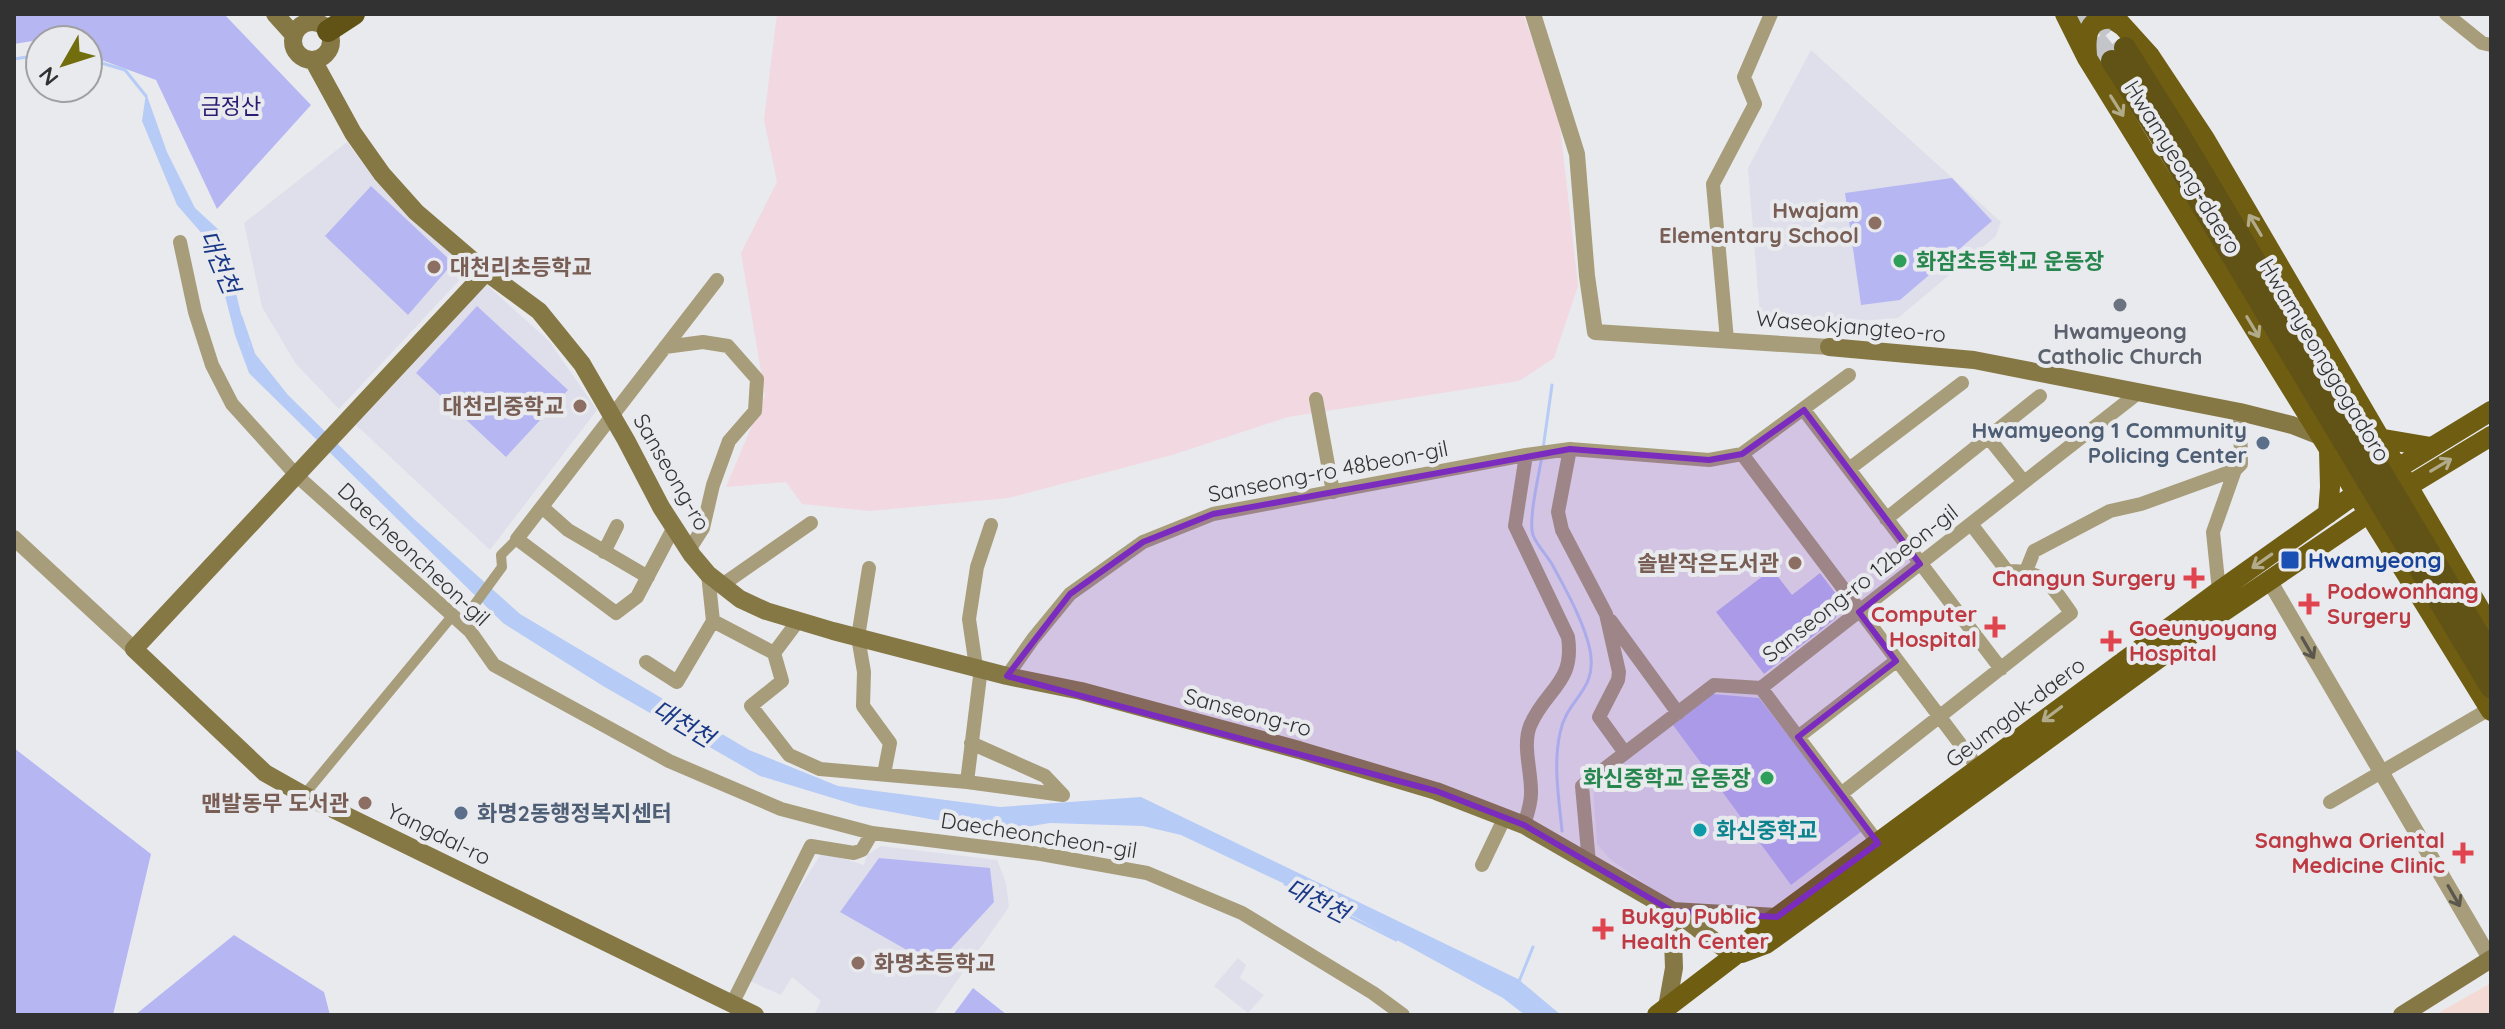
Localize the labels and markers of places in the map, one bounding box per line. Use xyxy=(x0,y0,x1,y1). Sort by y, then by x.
place label: Hwajam Elementary School xyxy=(1659,196,1859,249)
marker: Hwajam Elementary School xyxy=(1866,214,1884,232)
place label: 화잠초등학교 운동장 xyxy=(1916,247,2104,275)
marker: 화잠초등학교 운동장 xyxy=(1891,252,1909,270)
place label: 대천리초등학교 xyxy=(450,253,592,281)
marker: 대천리초등학교 xyxy=(425,258,443,276)
marker: Hwamyeong Catholic Church xyxy=(2111,296,2129,314)
place label: Hwamyeong Catholic Church xyxy=(2038,317,2202,370)
place label: 대천리중학교 xyxy=(443,392,564,420)
marker: 대천리중학교 xyxy=(571,397,589,415)
place label: Hwamyeong 1 Community Policing Center xyxy=(1971,416,2247,469)
marker: Hwamyeong 1 Community Policing Center xyxy=(2254,434,2272,452)
place label: Hwamyeong xyxy=(2308,546,2441,574)
place label: 솔밭작은도서관 xyxy=(1637,549,1779,577)
marker: Hwamyeong xyxy=(2279,549,2301,571)
marker: 솔밭작은도서관 xyxy=(1786,554,1804,572)
place label: Changun Surgery xyxy=(1992,564,2176,592)
marker: Changun Surgery xyxy=(2183,567,2205,589)
place label: Podowonhang Surgery xyxy=(2327,577,2479,630)
marker: Podowonhang Surgery xyxy=(2298,593,2320,615)
place label: Computer Hospital xyxy=(1871,600,1977,653)
place label: Goeunyoyang Hospital xyxy=(2129,614,2277,667)
marker: Computer Hospital xyxy=(1984,616,2006,638)
marker: Goeunyoyang Hospital xyxy=(2100,630,2122,652)
place label: 화신중학교 운동장 xyxy=(1583,764,1751,792)
marker: 화신중학교 운동장 xyxy=(1758,769,1776,787)
place label: 맨발동무 도서관 xyxy=(201,789,349,817)
marker: 맨발동무 도서관 xyxy=(356,794,374,812)
place label: 화명2동행정복지센터 xyxy=(477,799,672,827)
marker: 화명2동행정복지센터 xyxy=(452,804,470,822)
place label: 화신중학교 xyxy=(1716,816,1817,844)
marker: 화신중학교 xyxy=(1691,821,1709,839)
place label: Sanghwa Oriental Medicine Clinic xyxy=(2255,826,2445,879)
marker: Sanghwa Oriental Medicine Clinic xyxy=(2452,842,2474,864)
place label: Bukgu Public Health Center xyxy=(1621,902,1769,955)
marker: Bukgu Public Health Center xyxy=(1592,918,1614,940)
place label: 화명초등학교 xyxy=(874,949,995,977)
marker: 화명초등학교 xyxy=(849,954,867,972)

